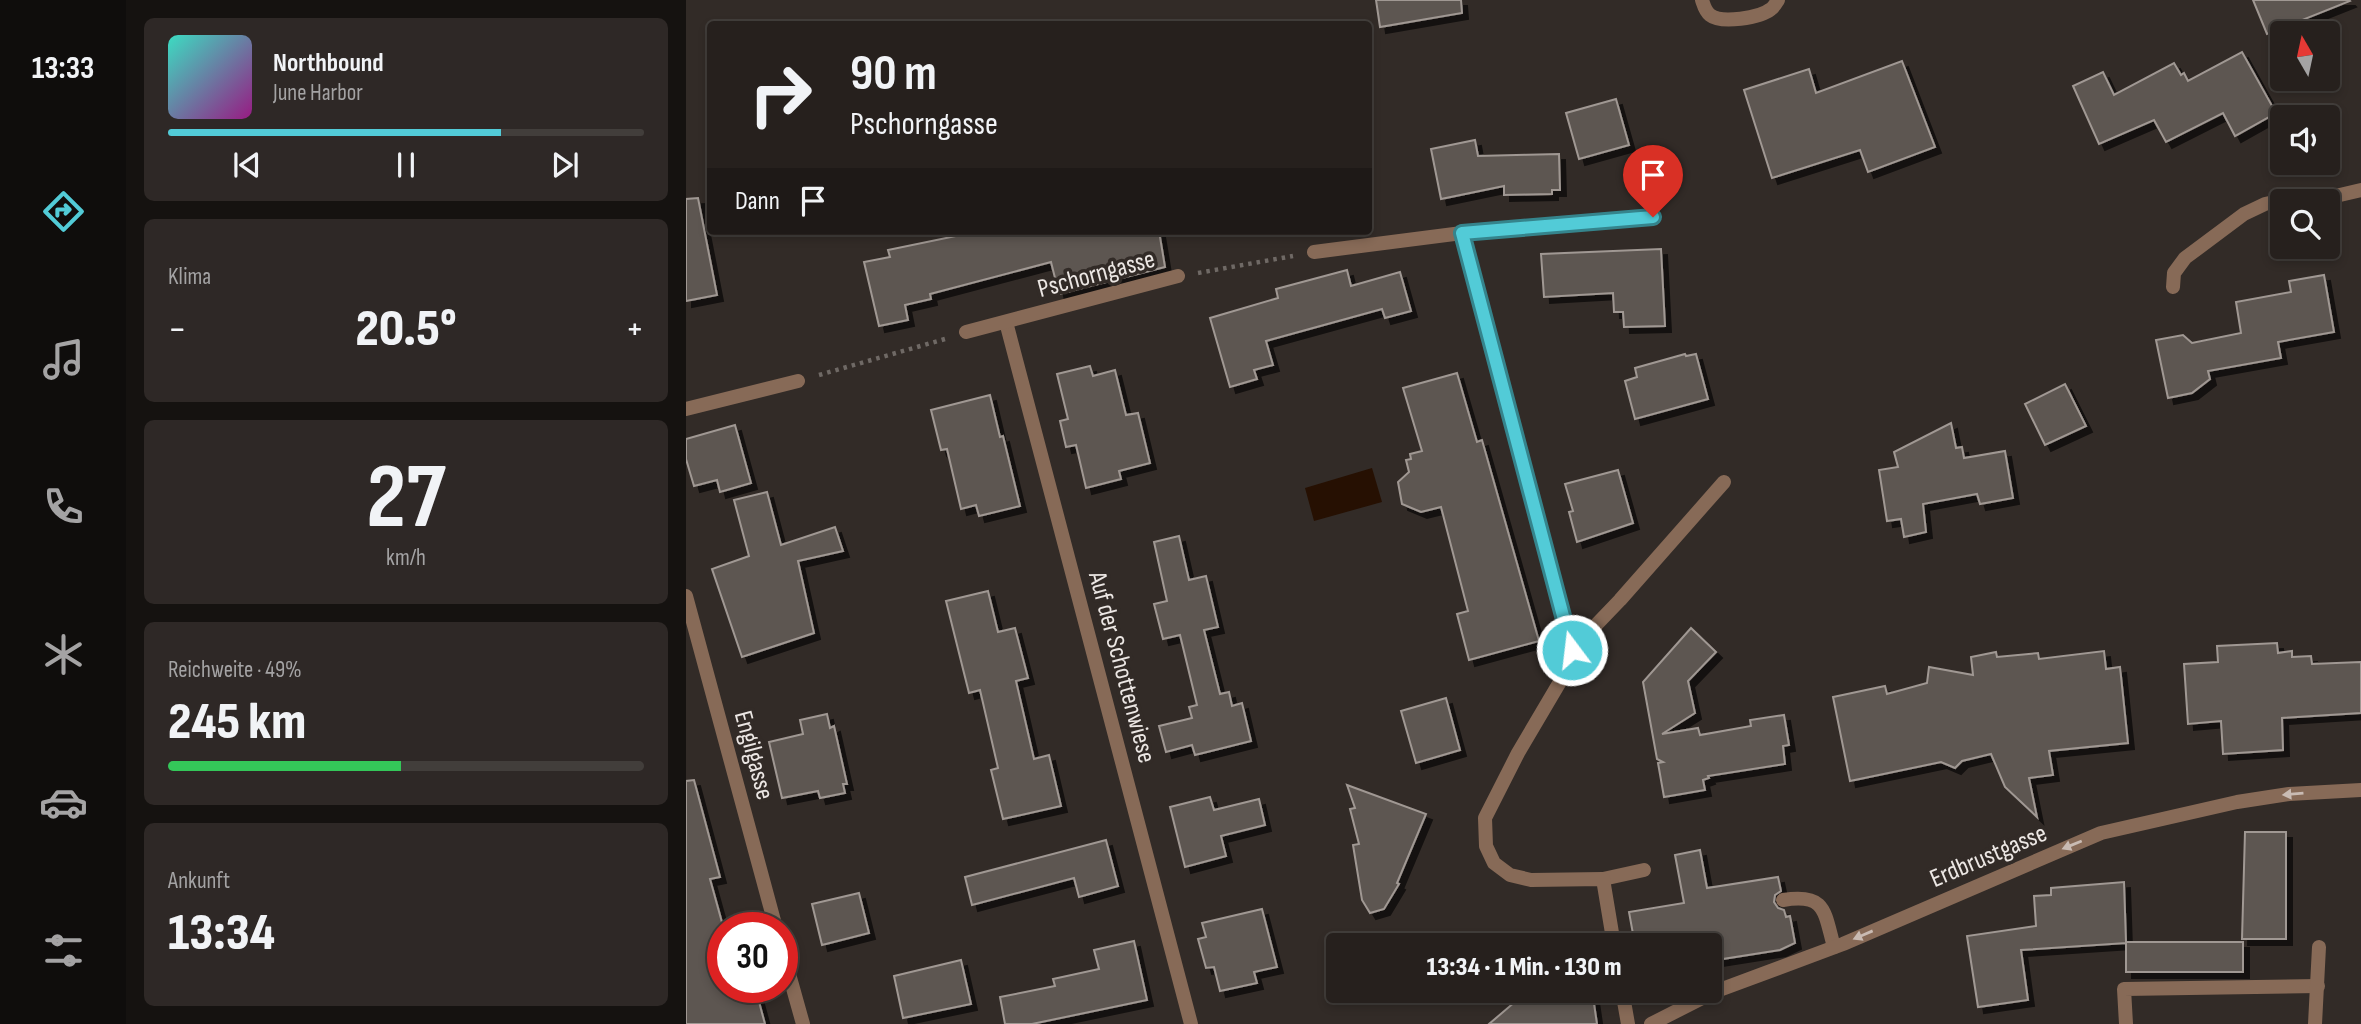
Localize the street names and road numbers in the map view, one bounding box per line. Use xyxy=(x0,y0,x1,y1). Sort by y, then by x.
street label: Pschorngasse xyxy=(1034,244,1158,305)
street label: Auf der Schottenwiese xyxy=(1081,567,1162,766)
street label: Engilgasse xyxy=(727,708,780,803)
street label: Erdbrustgasse xyxy=(1926,818,2052,895)

